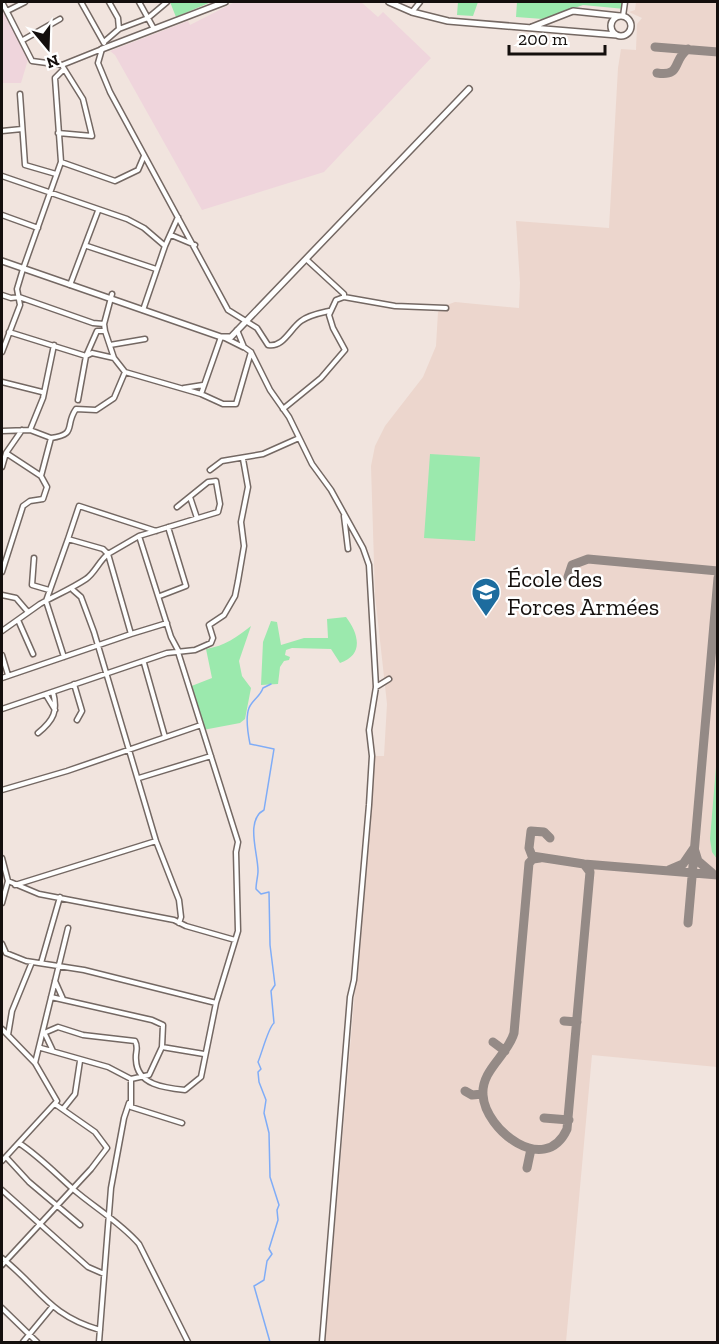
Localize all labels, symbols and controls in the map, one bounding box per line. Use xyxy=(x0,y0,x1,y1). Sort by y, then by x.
north arrow xyxy=(18,18,78,78)
scale bar xyxy=(509,18,605,56)
text: 200 m xyxy=(518,28,568,50)
text: N xyxy=(44,51,62,73)
place label: École des Forces Armées xyxy=(507,564,659,621)
school or university icon: École des Forces Armées xyxy=(470,576,502,618)

